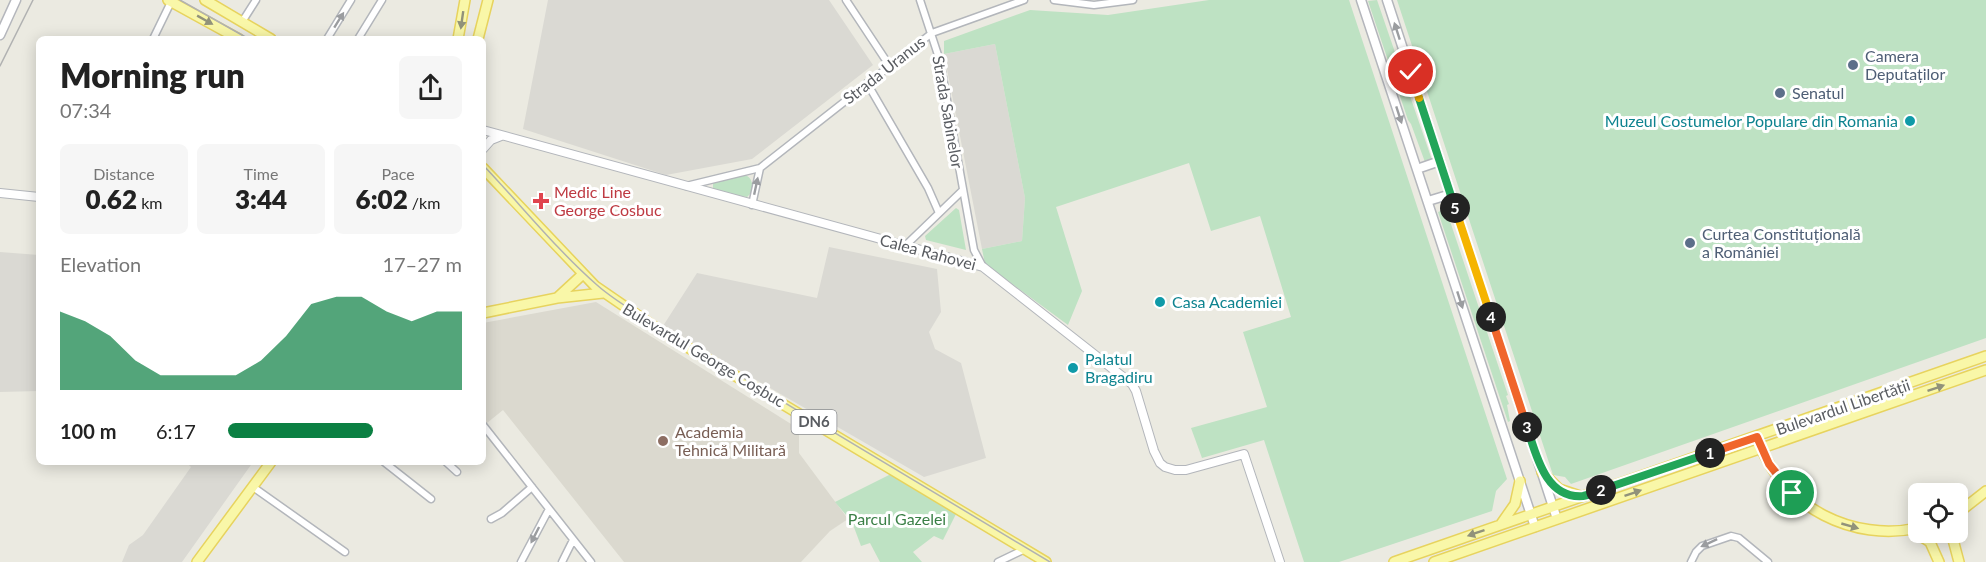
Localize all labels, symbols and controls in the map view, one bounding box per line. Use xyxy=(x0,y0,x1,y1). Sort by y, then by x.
one-way arrow xyxy=(458,10,467,29)
one-way arrow xyxy=(334,11,345,28)
one-way arrow xyxy=(197,15,214,25)
one-way arrow xyxy=(1392,22,1402,40)
street label: Strada Uranus xyxy=(839,32,928,107)
pin xyxy=(1385,46,1436,97)
place label: Camera Deputaților xyxy=(1865,46,1945,83)
street label: Strada Sabinelor xyxy=(929,54,968,170)
text: Morning run xyxy=(60,55,245,95)
icon: check xyxy=(1394,55,1427,88)
button: share xyxy=(399,56,462,119)
marker: Camera Deputaților xyxy=(1846,58,1860,72)
place label: Senatul xyxy=(1792,83,1844,102)
marker: Senatul xyxy=(1773,86,1787,100)
text: 07:34 xyxy=(60,98,111,122)
one-way arrow xyxy=(1395,106,1404,124)
place label: Muzeul Costumelor Populare din Romania xyxy=(1605,111,1898,130)
marker: Muzeul Costumelor Populare din Romania xyxy=(1903,114,1917,128)
text: Distance xyxy=(93,164,155,183)
text: Time xyxy=(244,164,278,183)
text: Pace xyxy=(381,164,415,183)
one-way arrow xyxy=(752,176,761,195)
place label: Medic Line George Cosbuc xyxy=(554,182,662,219)
text: 0.62 xyxy=(86,183,137,215)
text: 3:44 xyxy=(235,183,287,215)
text: 6:02 xyxy=(356,183,408,215)
marker: Medic Line George Cosbuc xyxy=(532,192,550,210)
text: km xyxy=(137,193,162,212)
text: /km xyxy=(408,193,440,212)
pin: 5 xyxy=(1440,193,1470,223)
text: 5 xyxy=(1450,198,1460,217)
place label: Curtea Constituțională a României xyxy=(1702,224,1861,261)
street label: Calea Rahovei xyxy=(878,230,978,273)
marker: Curtea Constituțională a României xyxy=(1683,236,1697,250)
text: Elevation xyxy=(60,252,141,276)
text: 17–27 m xyxy=(382,252,462,276)
one-way arrow xyxy=(1456,291,1466,309)
place label: Casa Academiei xyxy=(1172,292,1282,311)
marker: Casa Academiei xyxy=(1153,295,1167,309)
street label: Bulevardul George Coșbuc xyxy=(620,299,789,411)
pin: 4 xyxy=(1476,302,1506,332)
text: 4 xyxy=(1486,307,1496,326)
place label: Palatul Bragadiru xyxy=(1085,349,1153,386)
marker: Palatul Bragadiru xyxy=(1066,361,1080,375)
street label: Bulevardul Libertății xyxy=(1773,375,1912,438)
one-way arrow xyxy=(1927,382,1945,392)
road number: DN6 xyxy=(792,410,836,434)
pin: 3 xyxy=(1512,412,1542,442)
text: 3 xyxy=(1522,417,1532,436)
text: 100 m xyxy=(60,419,116,443)
text: 6:17 xyxy=(156,419,196,443)
place label: Academia Tehnică Militară xyxy=(675,422,786,459)
marker: Academia Tehnică Militară xyxy=(656,434,670,448)
pin: 1 xyxy=(1695,438,1725,468)
text: 1 xyxy=(1705,443,1715,462)
pin xyxy=(1766,467,1817,518)
pin: 2 xyxy=(1586,475,1616,505)
icon: arrive xyxy=(1775,476,1808,509)
text: 2 xyxy=(1596,480,1606,499)
map controls xyxy=(1908,483,1968,543)
button: locate xyxy=(1908,483,1968,543)
one-way arrow xyxy=(1624,488,1642,497)
park label: Parcul Gazelei xyxy=(848,509,946,528)
one-way arrow xyxy=(1841,522,1859,531)
one-way arrow xyxy=(530,527,540,544)
one-way arrow xyxy=(1467,529,1485,539)
one-way arrow xyxy=(1701,539,1718,548)

